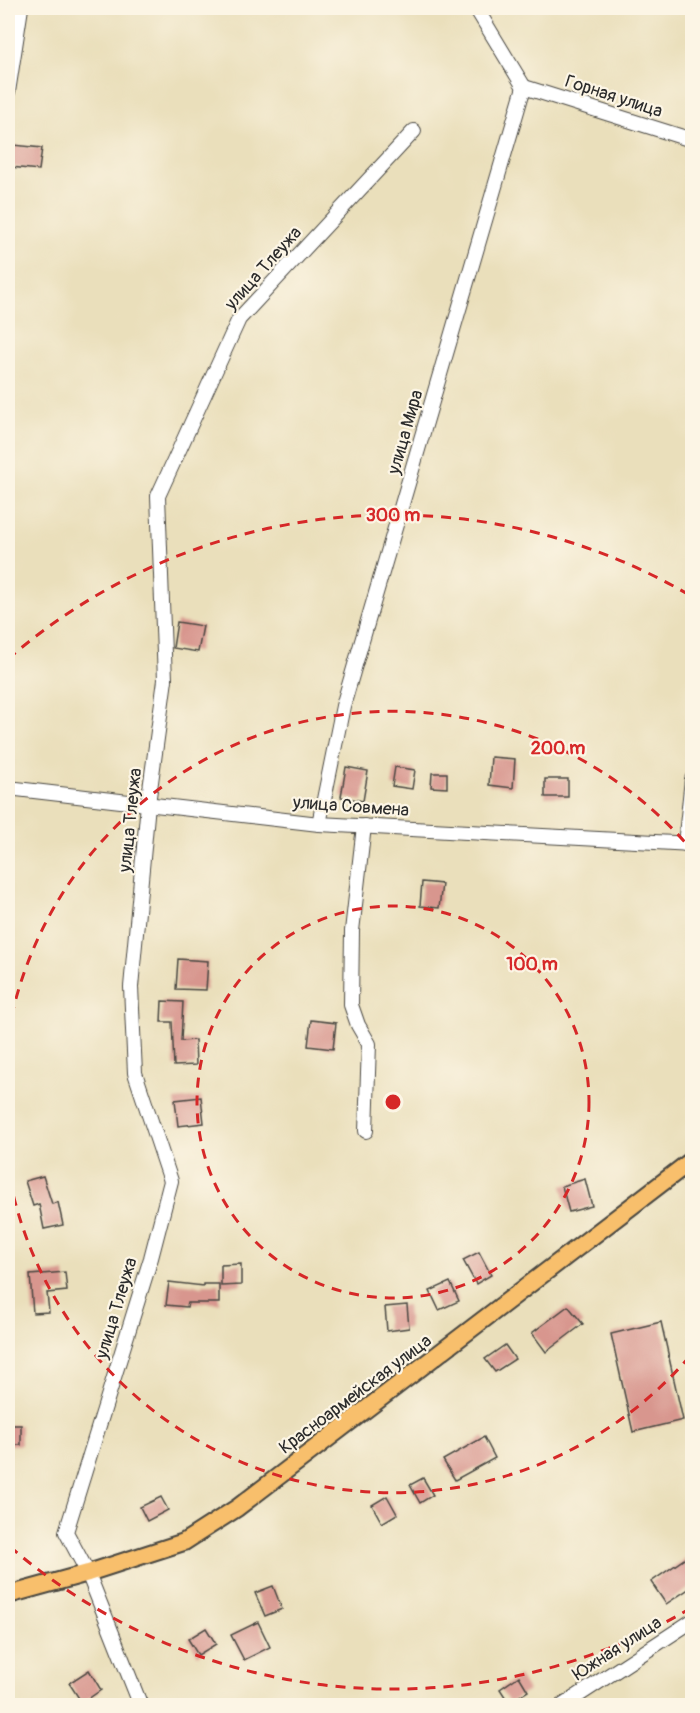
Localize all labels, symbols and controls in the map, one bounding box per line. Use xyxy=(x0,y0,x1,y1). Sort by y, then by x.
street label: Горная улица xyxy=(562,70,666,123)
street label: улица Тлеужа xyxy=(219,222,307,316)
street label: улица Мира xyxy=(382,387,428,478)
text: 300 m xyxy=(366,504,420,527)
text: 200 m xyxy=(531,737,585,760)
street label: улица Тлеужа xyxy=(113,767,147,874)
street label: улица Совмена xyxy=(291,791,410,822)
text: 100 m xyxy=(506,953,558,976)
centre of rings xyxy=(383,1092,403,1112)
street label: улица Тлеужа xyxy=(90,1255,143,1362)
street label: Красноармейская улица xyxy=(274,1329,436,1459)
street label: Южная улица xyxy=(568,1611,666,1686)

